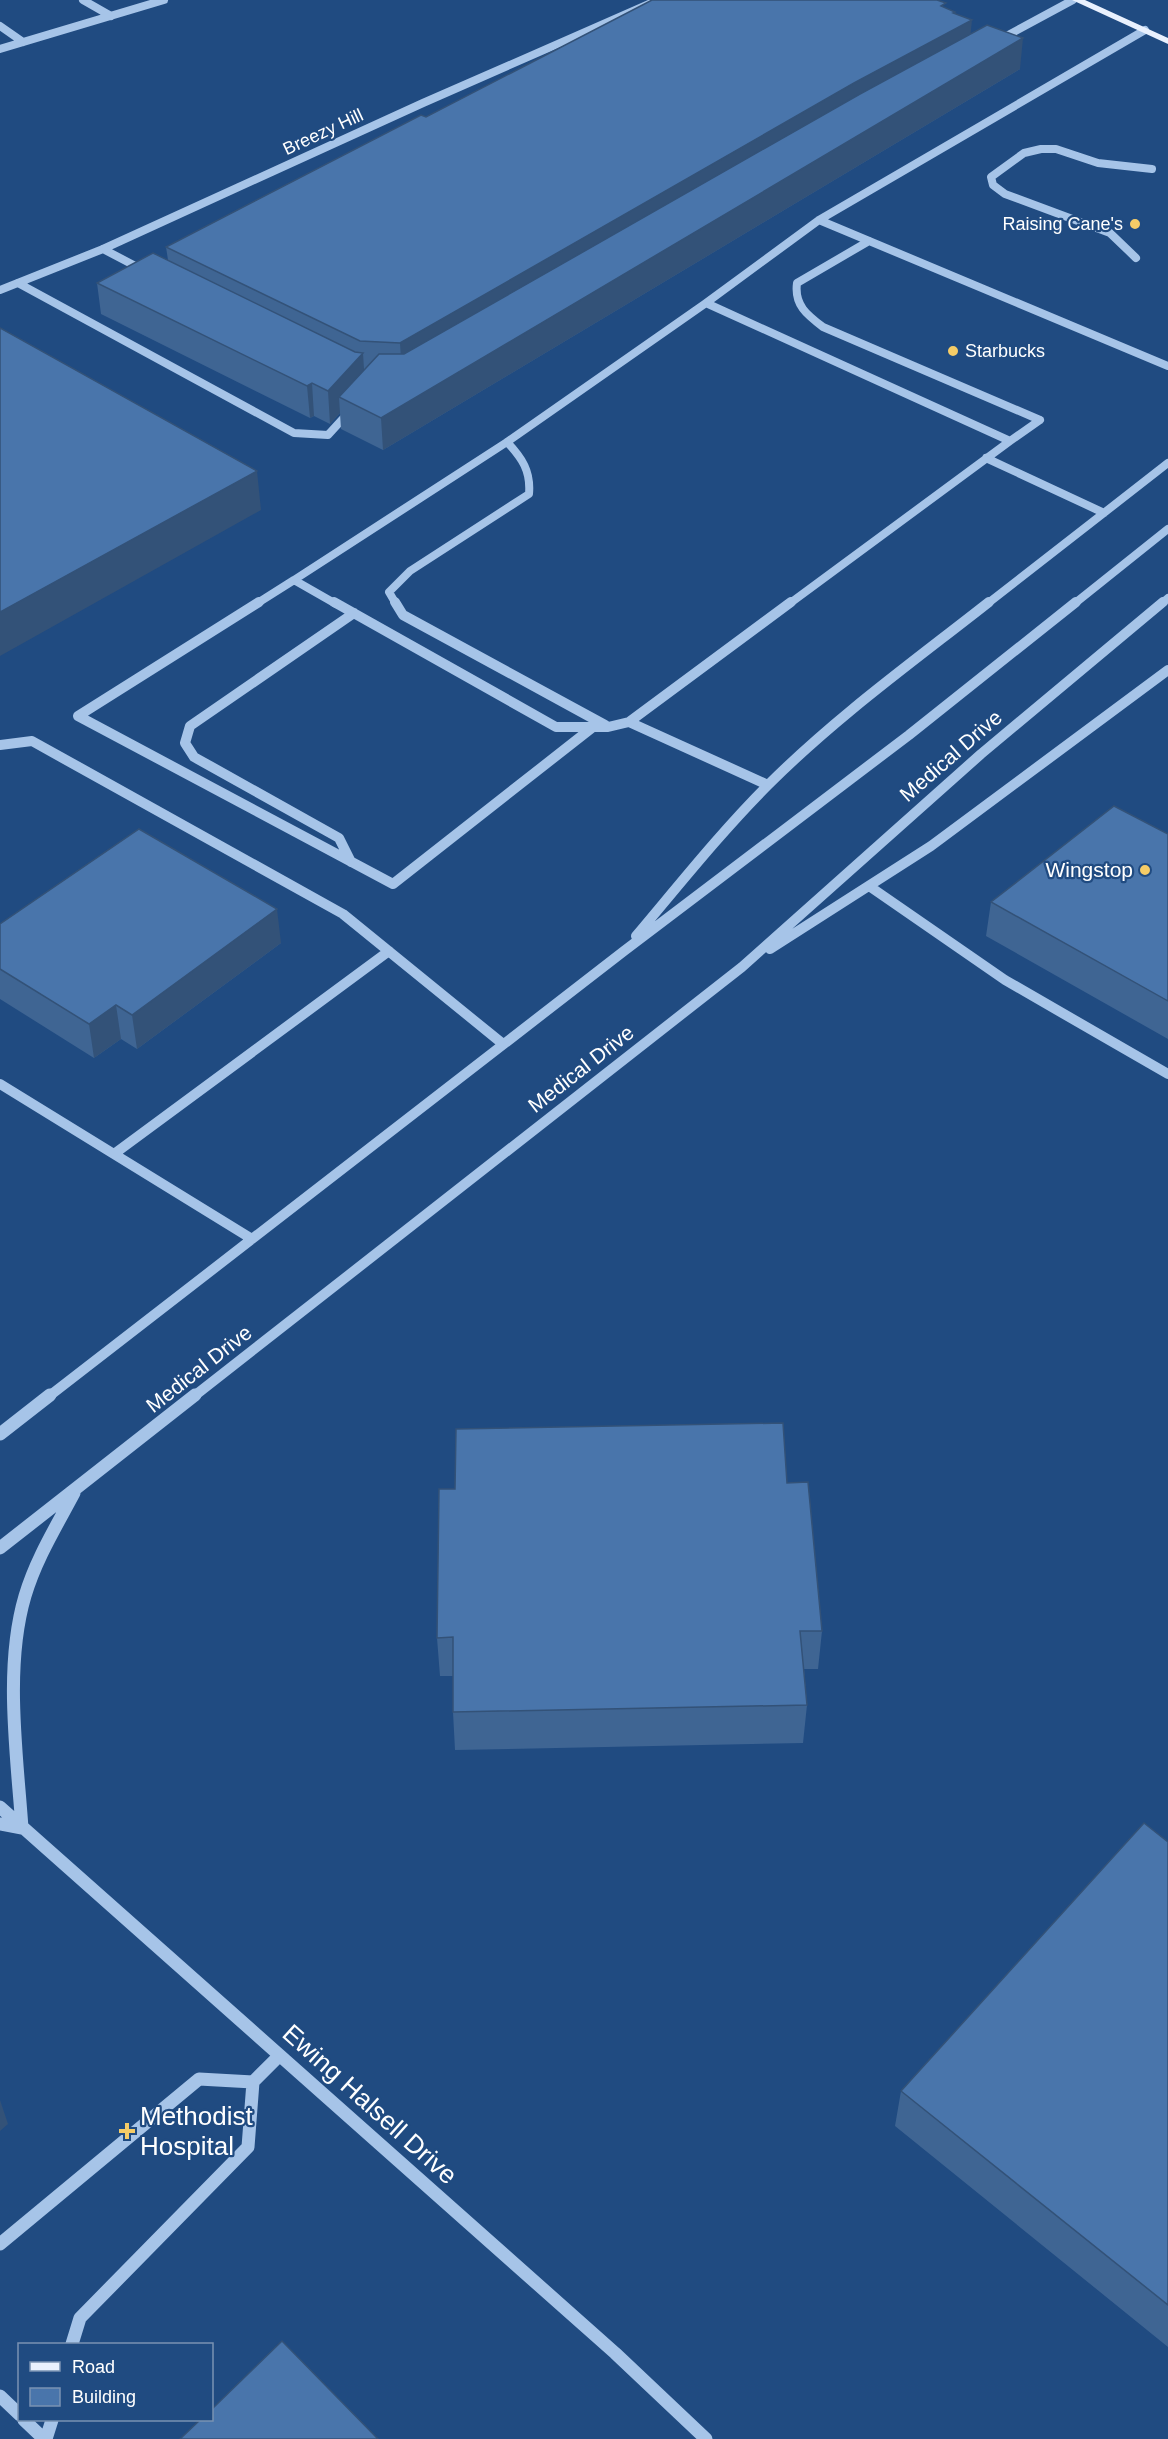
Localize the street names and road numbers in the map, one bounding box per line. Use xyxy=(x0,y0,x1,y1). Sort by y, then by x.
street label: Breezy Hill xyxy=(280,105,366,159)
street label: Medical Drive xyxy=(895,705,1006,806)
street label: Medical Drive xyxy=(523,1020,638,1117)
street label: Medical Drive xyxy=(141,1320,256,1417)
street label: Ewing Halsell Drive xyxy=(277,2018,463,2190)

